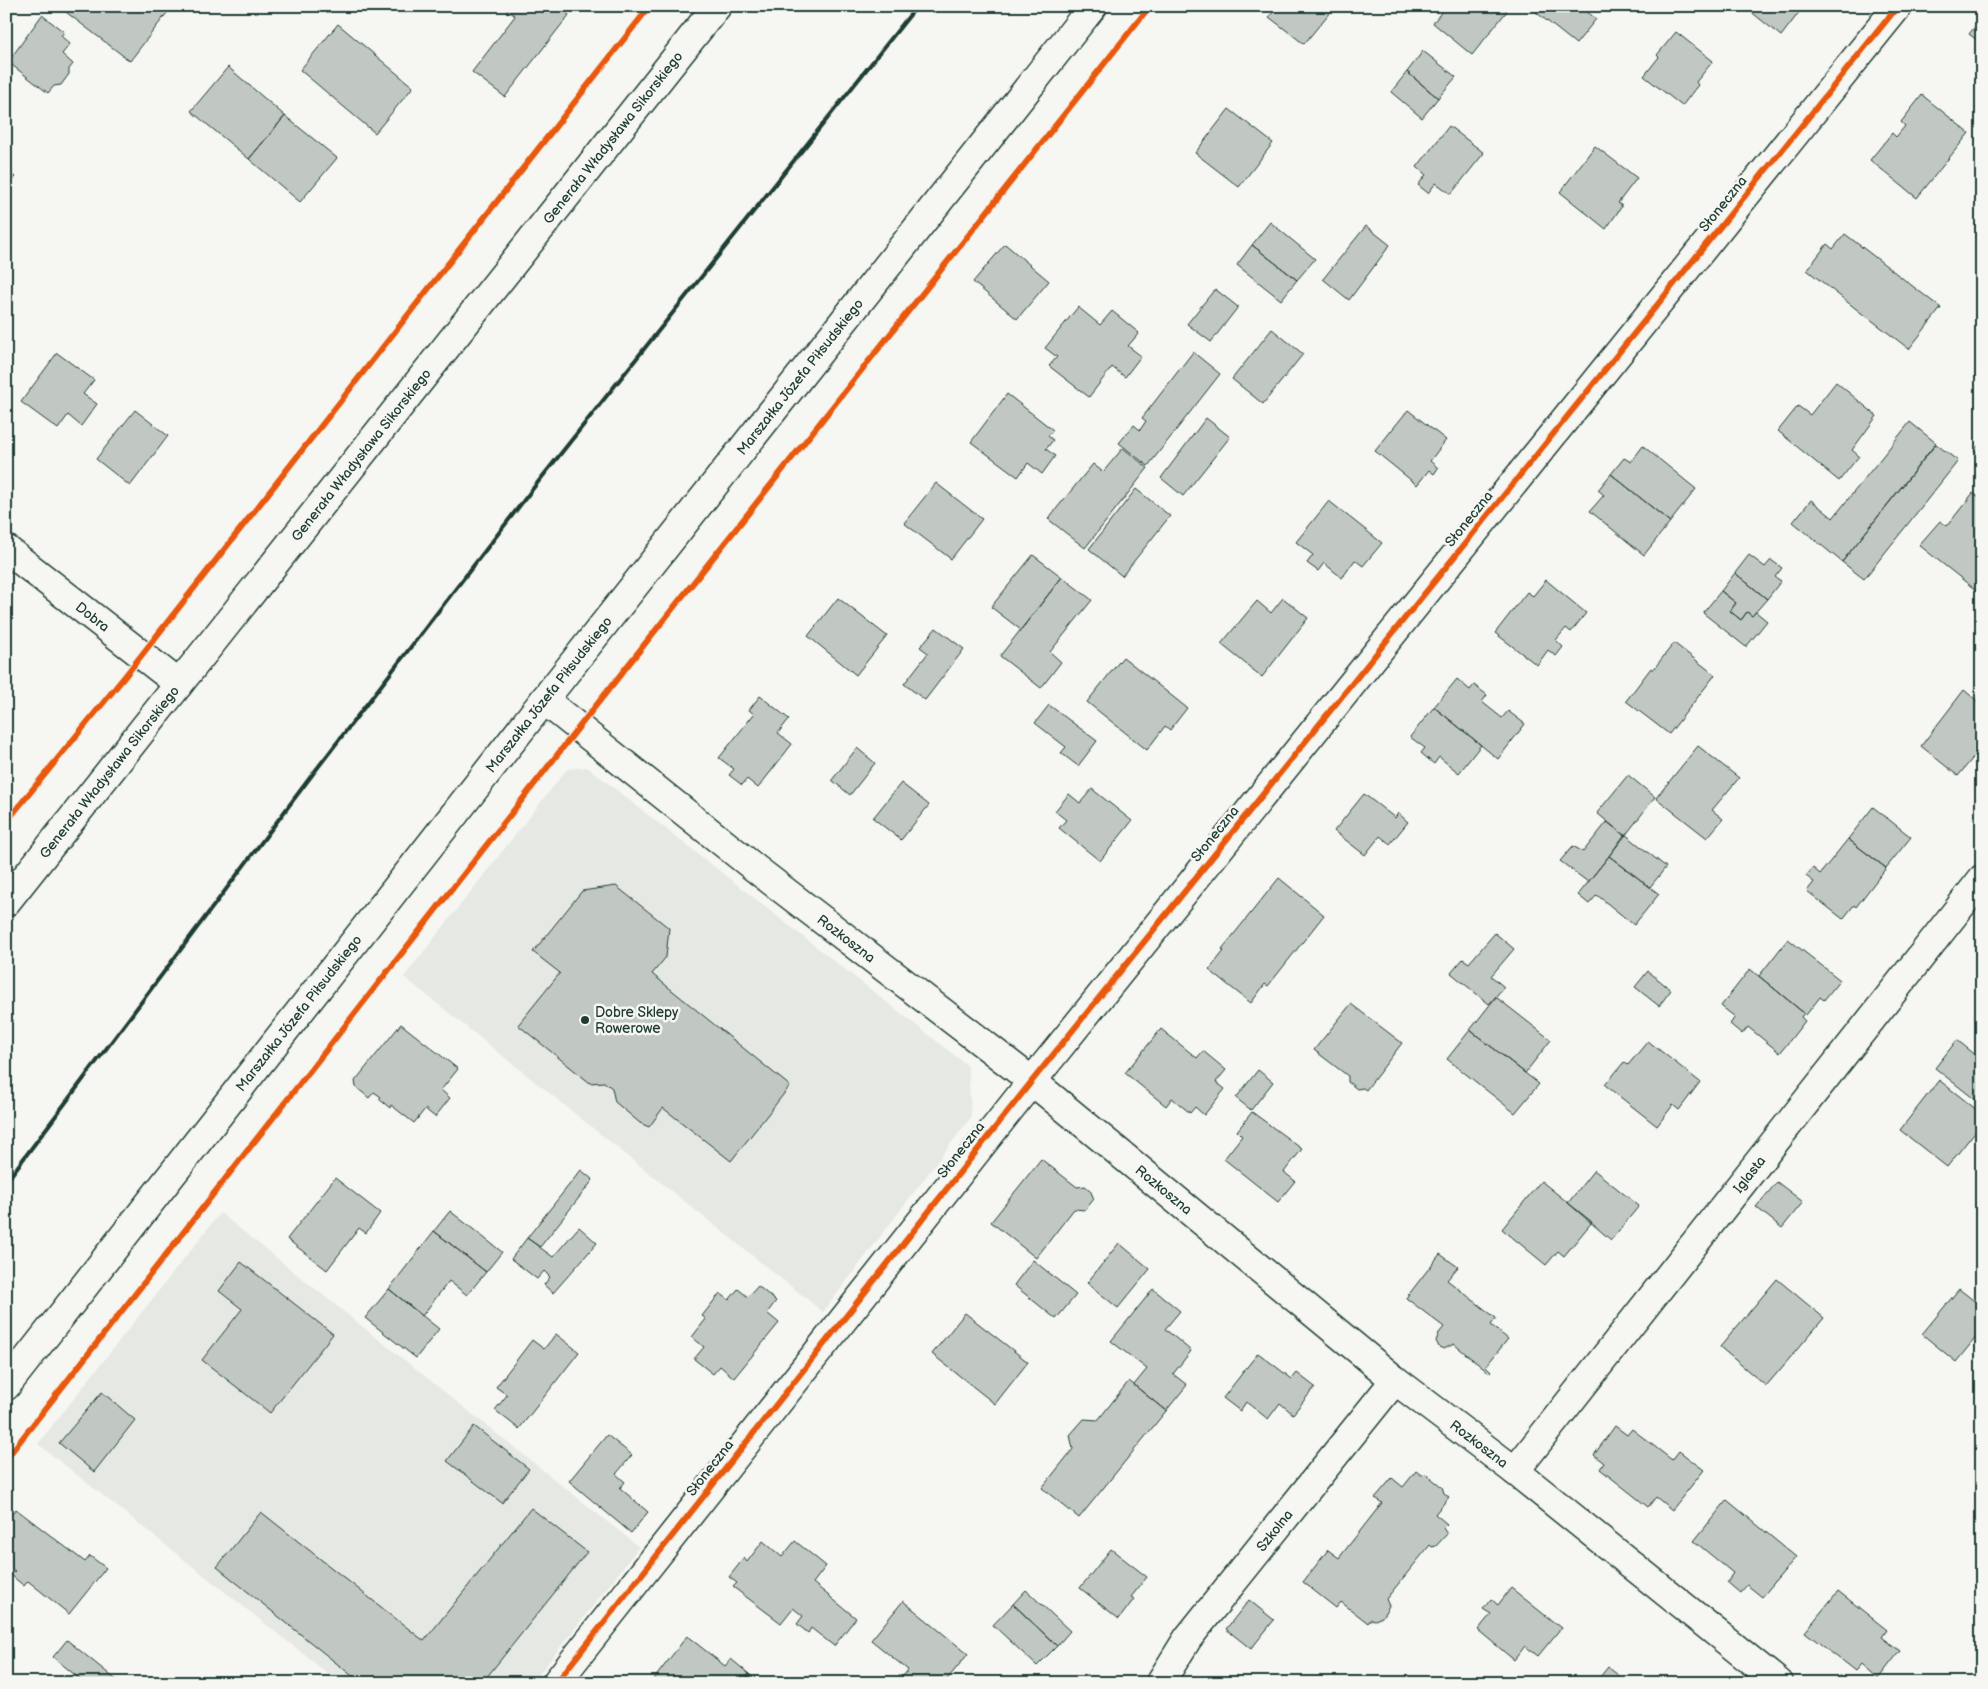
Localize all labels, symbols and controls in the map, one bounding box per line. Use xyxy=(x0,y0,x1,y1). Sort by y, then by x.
street label: Generała Władysława Sikorskiego xyxy=(539,48,686,227)
street label: Słoneczna xyxy=(1695,173,1751,235)
street label: Marszałka Józefa Piłsudskiego xyxy=(733,295,867,458)
street label: Generała Władysława Sikorskiego xyxy=(287,365,435,544)
street label: Słoneczna xyxy=(1441,488,1497,550)
street label: Dobra xyxy=(72,598,113,635)
street label: Marszałka Józefa Piłsudskiego xyxy=(482,613,615,776)
street label: Generała Władysława Sikorskiego xyxy=(36,682,183,862)
street label: Słoneczna xyxy=(1187,803,1243,865)
street label: Rozkoszna xyxy=(814,911,879,966)
street label: Marszałka Józefa Piłsudskiego xyxy=(232,931,365,1095)
place label: Dobre Sklepy Rowerowe xyxy=(595,1004,679,1037)
marker: Dobre Sklepy Rowerowe xyxy=(579,1014,591,1026)
street label: Słoneczna xyxy=(934,1118,988,1182)
street label: Iglasta xyxy=(1729,1152,1769,1196)
street label: Rozkoszna xyxy=(1132,1161,1196,1218)
street label: Rozkoszna xyxy=(1447,1416,1512,1471)
street label: Słoneczna xyxy=(683,1436,737,1500)
street label: Szkolna xyxy=(1252,1506,1296,1555)

